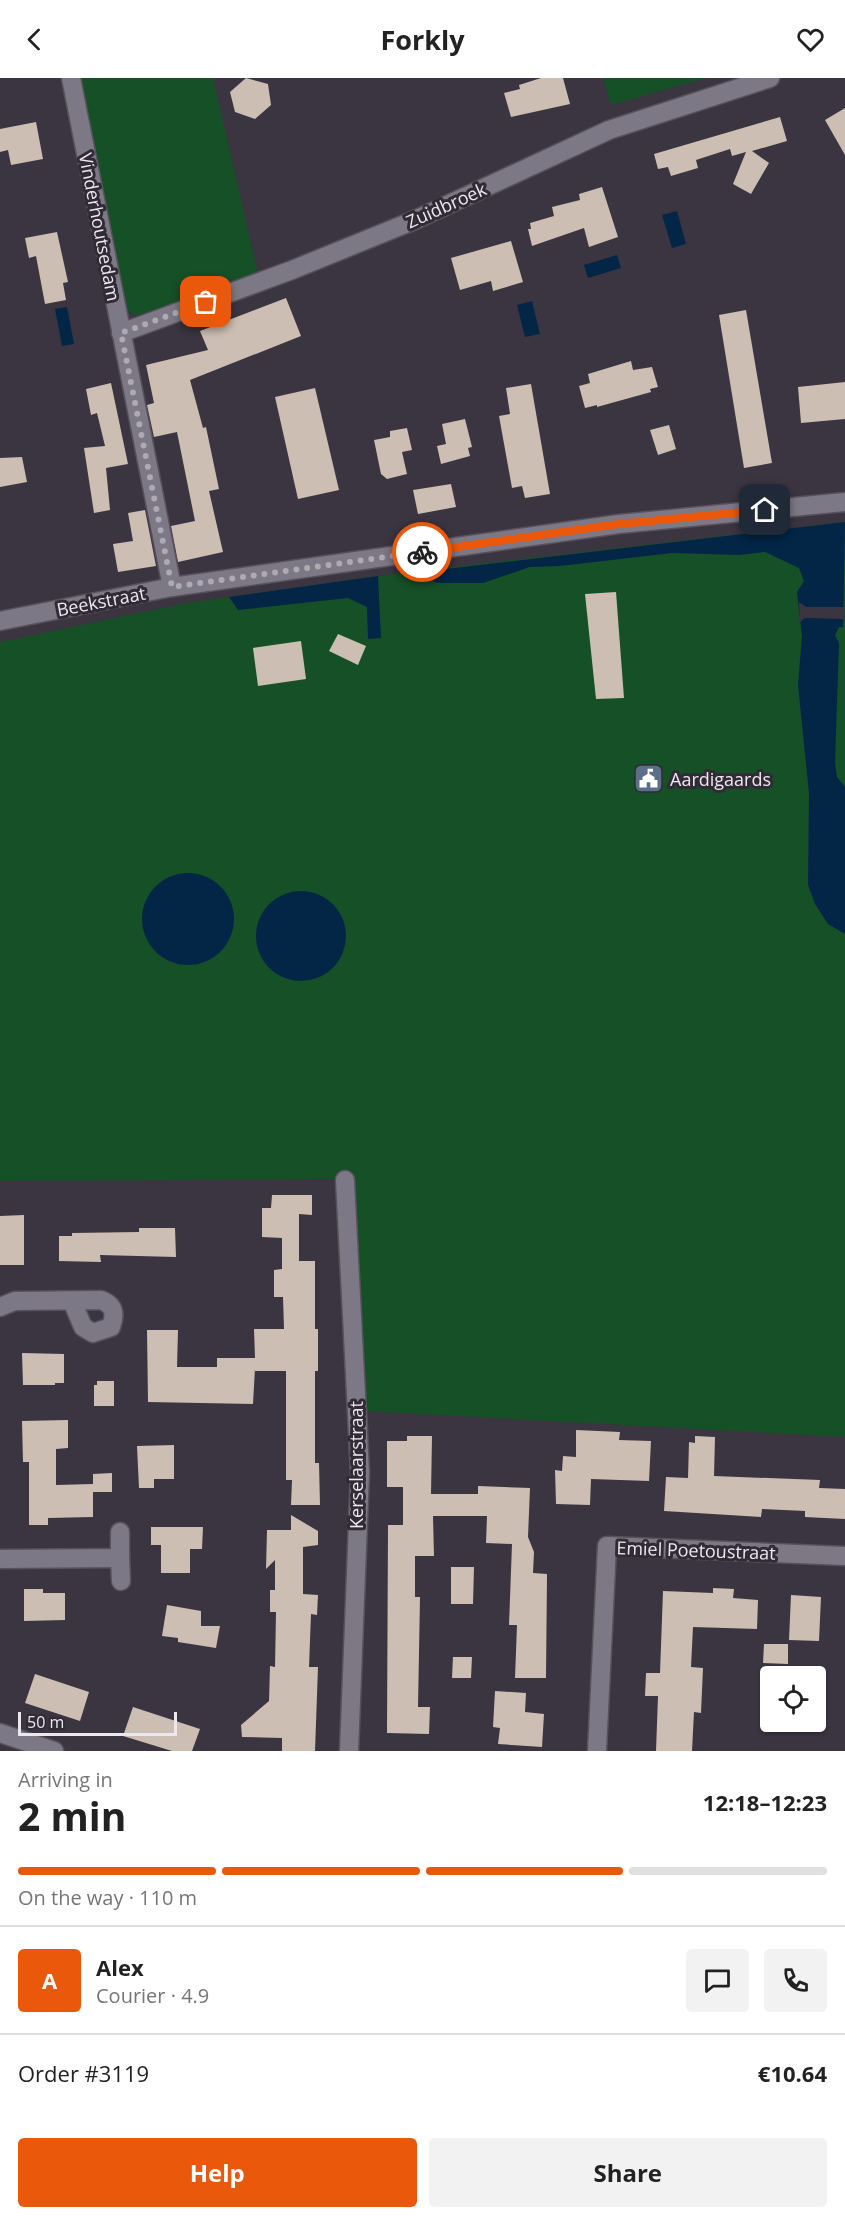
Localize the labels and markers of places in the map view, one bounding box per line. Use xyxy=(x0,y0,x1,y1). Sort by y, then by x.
pin xyxy=(180,276,231,327)
pin xyxy=(739,484,790,535)
public building icon: Aardigaards xyxy=(633,763,665,795)
place label: Aardigaards xyxy=(670,767,771,791)

